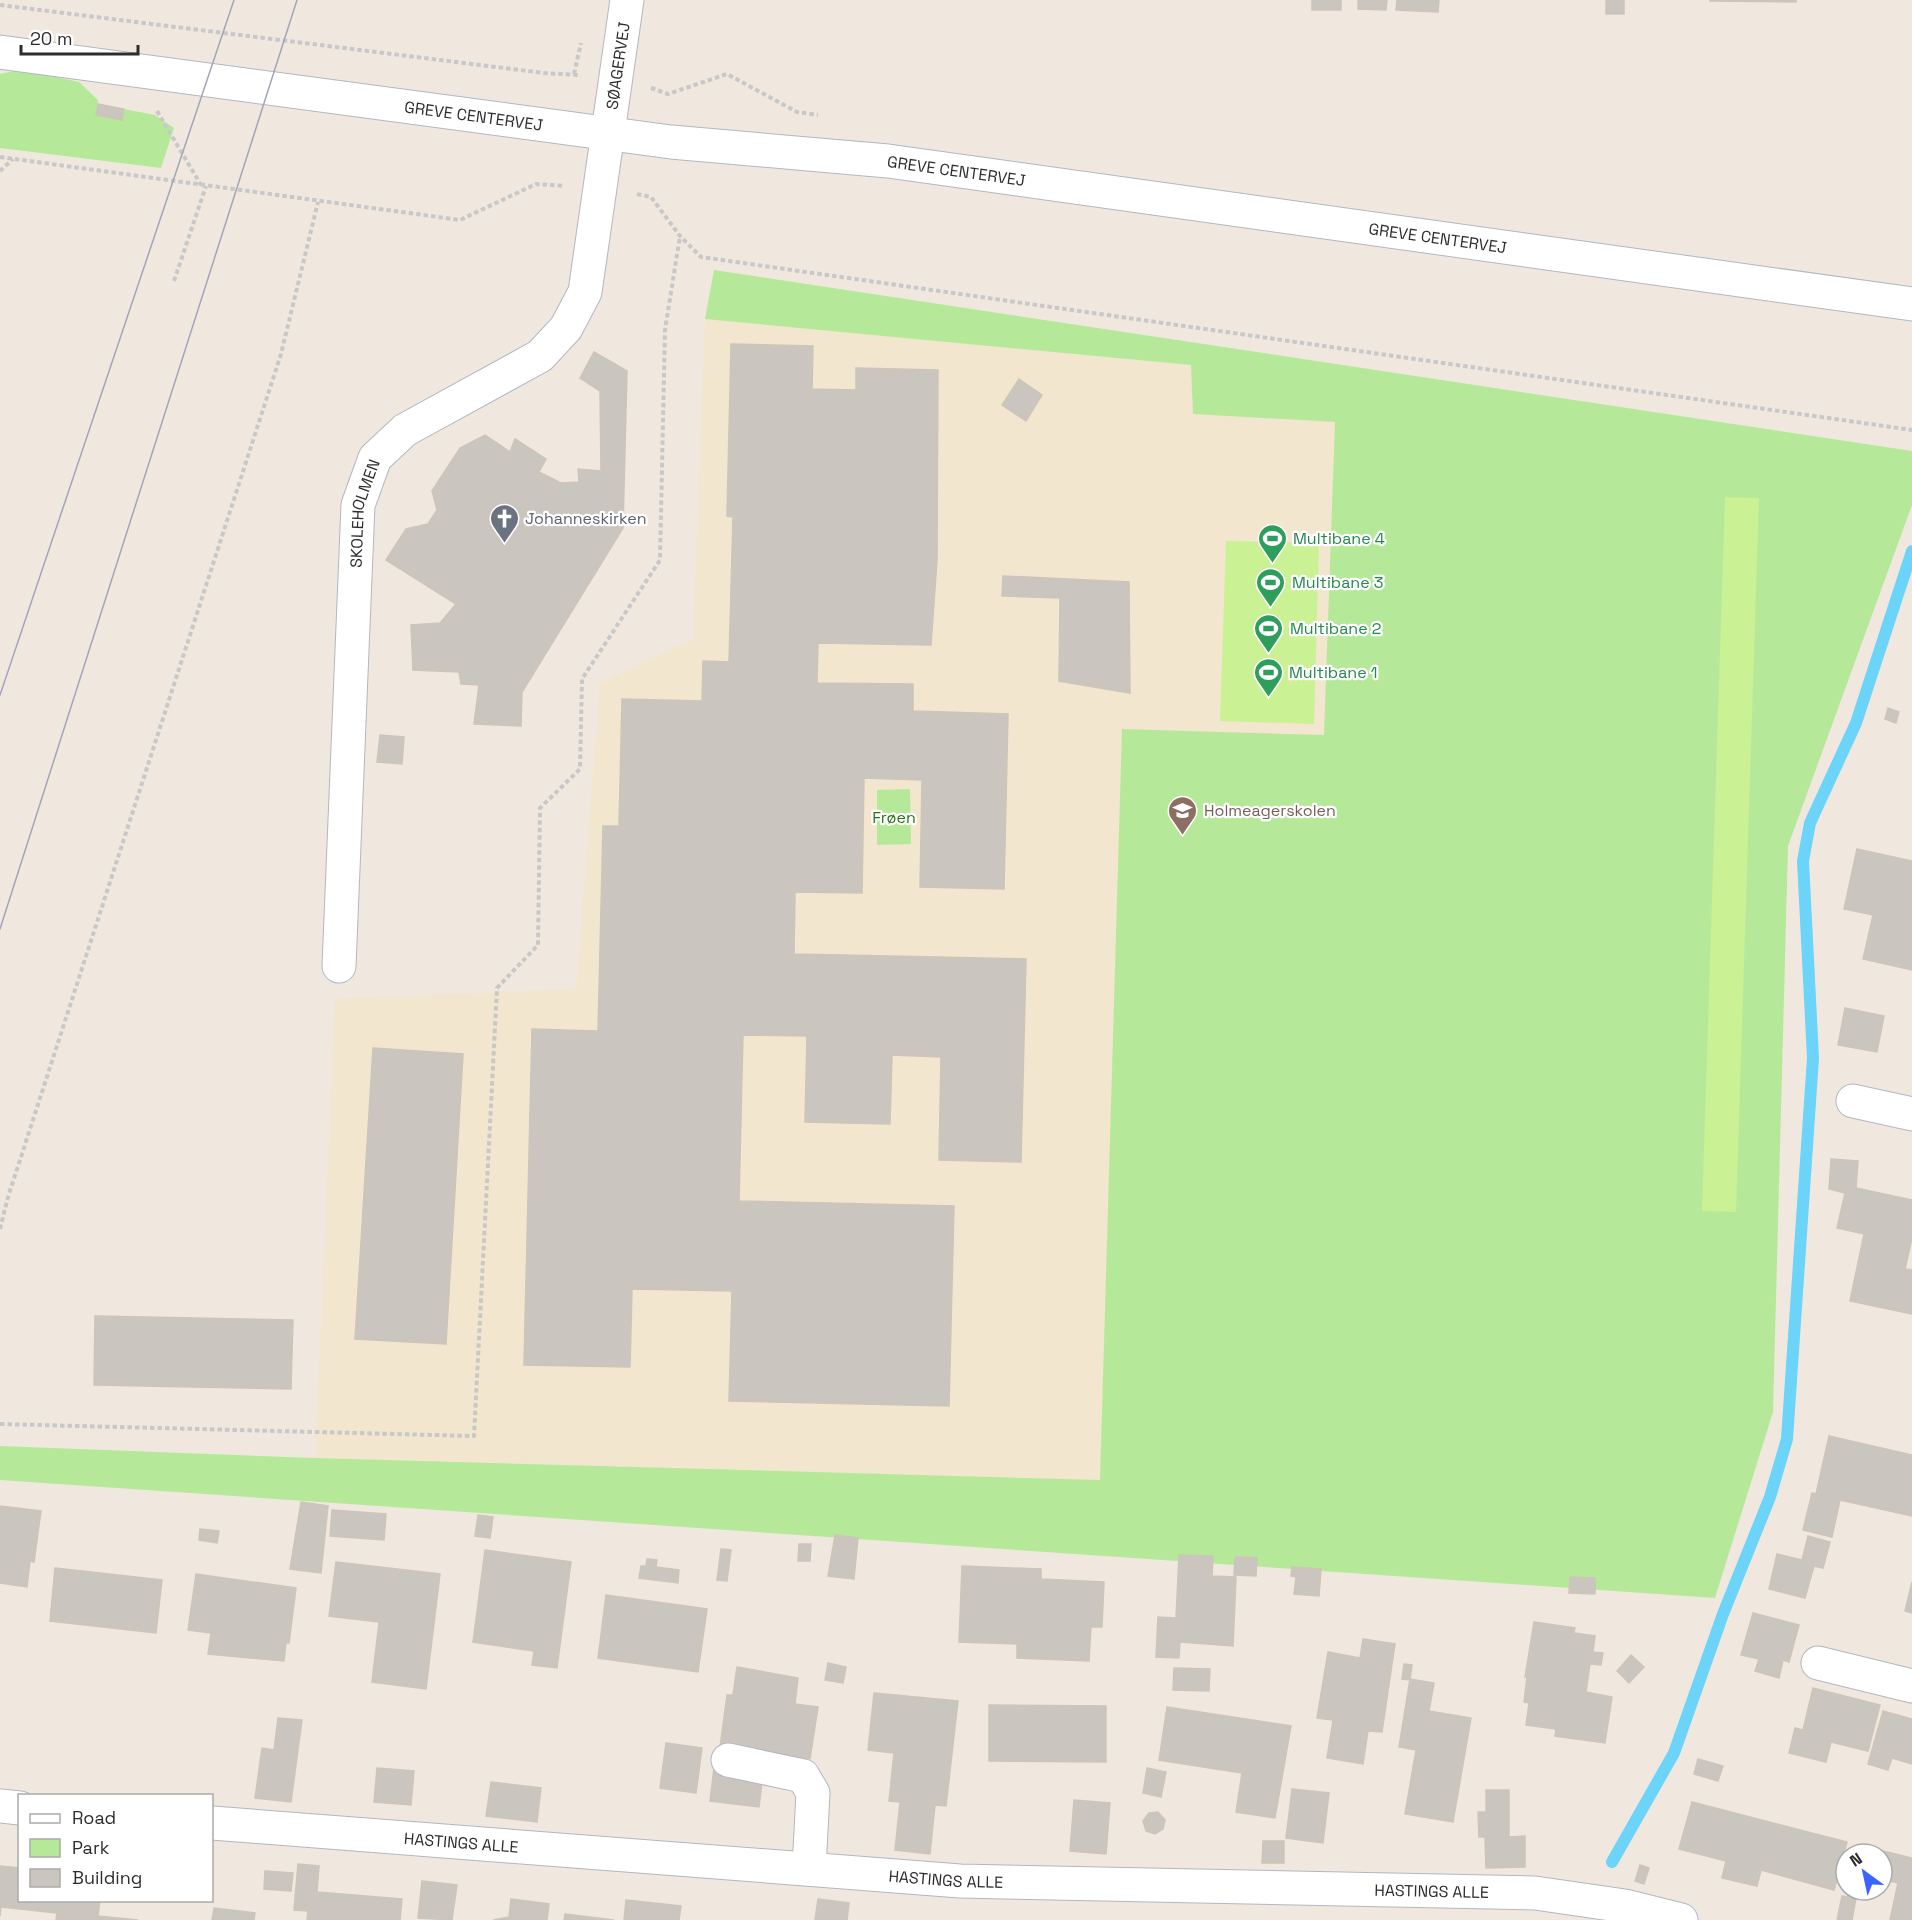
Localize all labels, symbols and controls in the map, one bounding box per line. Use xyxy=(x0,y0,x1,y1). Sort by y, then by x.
scale bar xyxy=(21,18,138,56)
street label: SØAGERVEJ xyxy=(601,20,634,111)
text: 20 m xyxy=(30,27,73,50)
street label: GREVE CENTERVEJ xyxy=(403,96,544,135)
street label: GREVE CENTERVEJ xyxy=(886,151,1027,191)
street label: GREVE CENTERVEJ xyxy=(1367,218,1508,258)
street label: SKOLEHOLMEN xyxy=(345,456,384,568)
church icon: Johanneskirken xyxy=(488,502,520,544)
place label: Johanneskirken xyxy=(525,508,647,529)
sports icon: Multibane 4 xyxy=(1256,522,1288,564)
place label: Multibane 4 xyxy=(1293,528,1385,549)
sports icon: Multibane 3 xyxy=(1255,566,1287,608)
place label: Multibane 3 xyxy=(1292,572,1383,593)
sports icon: Multibane 2 xyxy=(1253,612,1285,654)
place label: Multibane 2 xyxy=(1290,618,1381,639)
sports icon: Multibane 1 xyxy=(1252,656,1284,698)
place label: Multibane 1 xyxy=(1289,662,1377,683)
school or university icon: Holmeagerskolen xyxy=(1167,794,1199,836)
place label: Holmeagerskolen xyxy=(1204,800,1336,821)
park label: Frøen xyxy=(872,807,916,828)
legend xyxy=(18,1794,213,1902)
text: Road xyxy=(72,1806,116,1829)
street label: HASTINGS ALLE xyxy=(403,1827,519,1857)
text: Park xyxy=(72,1836,110,1859)
north arrow xyxy=(1834,1842,1894,1902)
text: N xyxy=(1846,1848,1866,1872)
street label: HASTINGS ALLE xyxy=(888,1865,1003,1892)
text: Building xyxy=(72,1866,142,1889)
street label: HASTINGS ALLE xyxy=(1374,1879,1489,1903)

